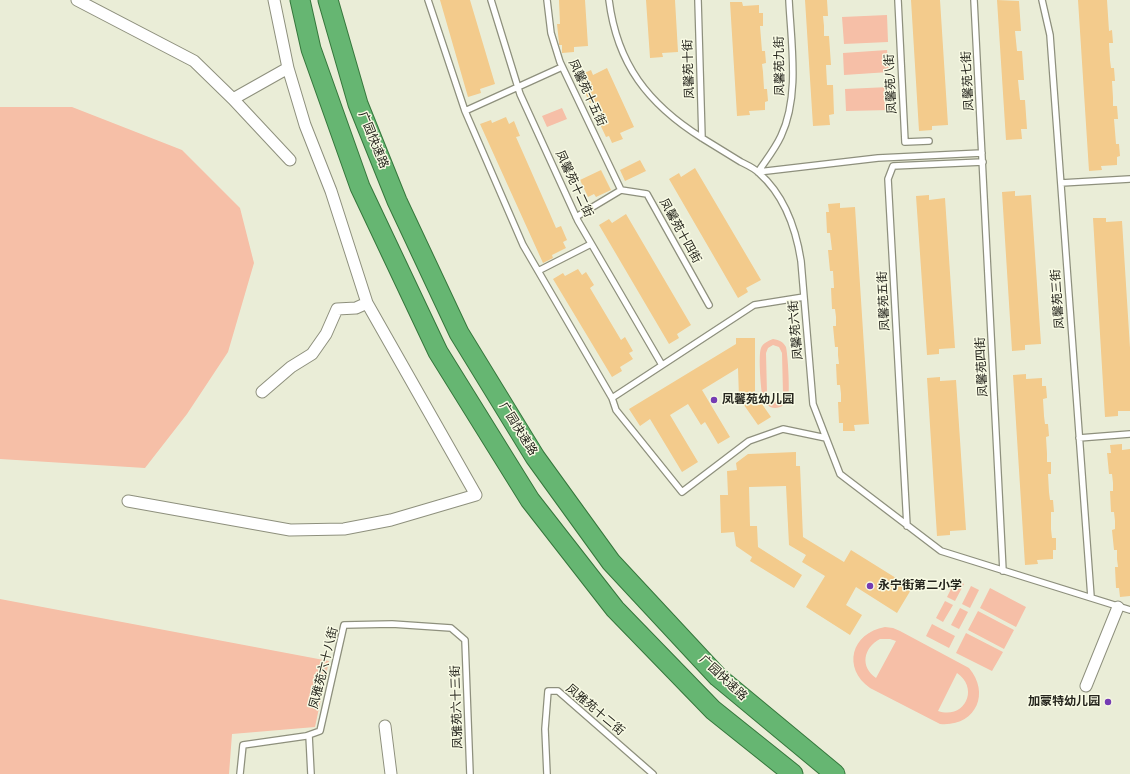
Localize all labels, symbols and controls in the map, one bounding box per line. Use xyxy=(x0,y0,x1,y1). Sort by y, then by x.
street label: 凤馨苑九街 xyxy=(772,36,788,96)
street label: 凤馨苑十街 xyxy=(681,39,697,99)
street label: 凤馨苑七街 xyxy=(959,51,977,111)
street label: 凤馨苑八街 xyxy=(882,54,900,114)
street label: 凤馨苑十五街 xyxy=(565,57,609,129)
street label: 广园快速路 xyxy=(355,109,391,171)
street label: 凤馨苑十二街 xyxy=(552,148,596,220)
street label: 凤馨苑十四街 xyxy=(656,196,704,266)
street label: 凤馨苑三街 xyxy=(1049,269,1067,329)
street label: 凤馨苑五街 xyxy=(875,271,893,331)
street label: 凤馨苑六街 xyxy=(786,299,806,361)
street label: 凤馨苑四街 xyxy=(973,337,991,397)
place label: 凤馨苑幼儿园 xyxy=(722,393,794,407)
marker: 凤馨苑幼儿园 xyxy=(709,395,719,405)
street label: 广园快速路 xyxy=(496,400,540,458)
place label: 永宁街第二小学 xyxy=(878,579,962,593)
marker: 永宁街第二小学 xyxy=(865,581,875,591)
street label: 凤雅苑六十八街 xyxy=(307,626,341,710)
street label: 广园快速路 xyxy=(696,652,750,704)
street label: 凤雅苑六十三街 xyxy=(448,665,466,749)
street label: 凤雅苑十二街 xyxy=(563,681,627,739)
place label: 加蒙特幼儿园 xyxy=(1028,695,1100,709)
marker: 加蒙特幼儿园 xyxy=(1103,697,1113,707)

